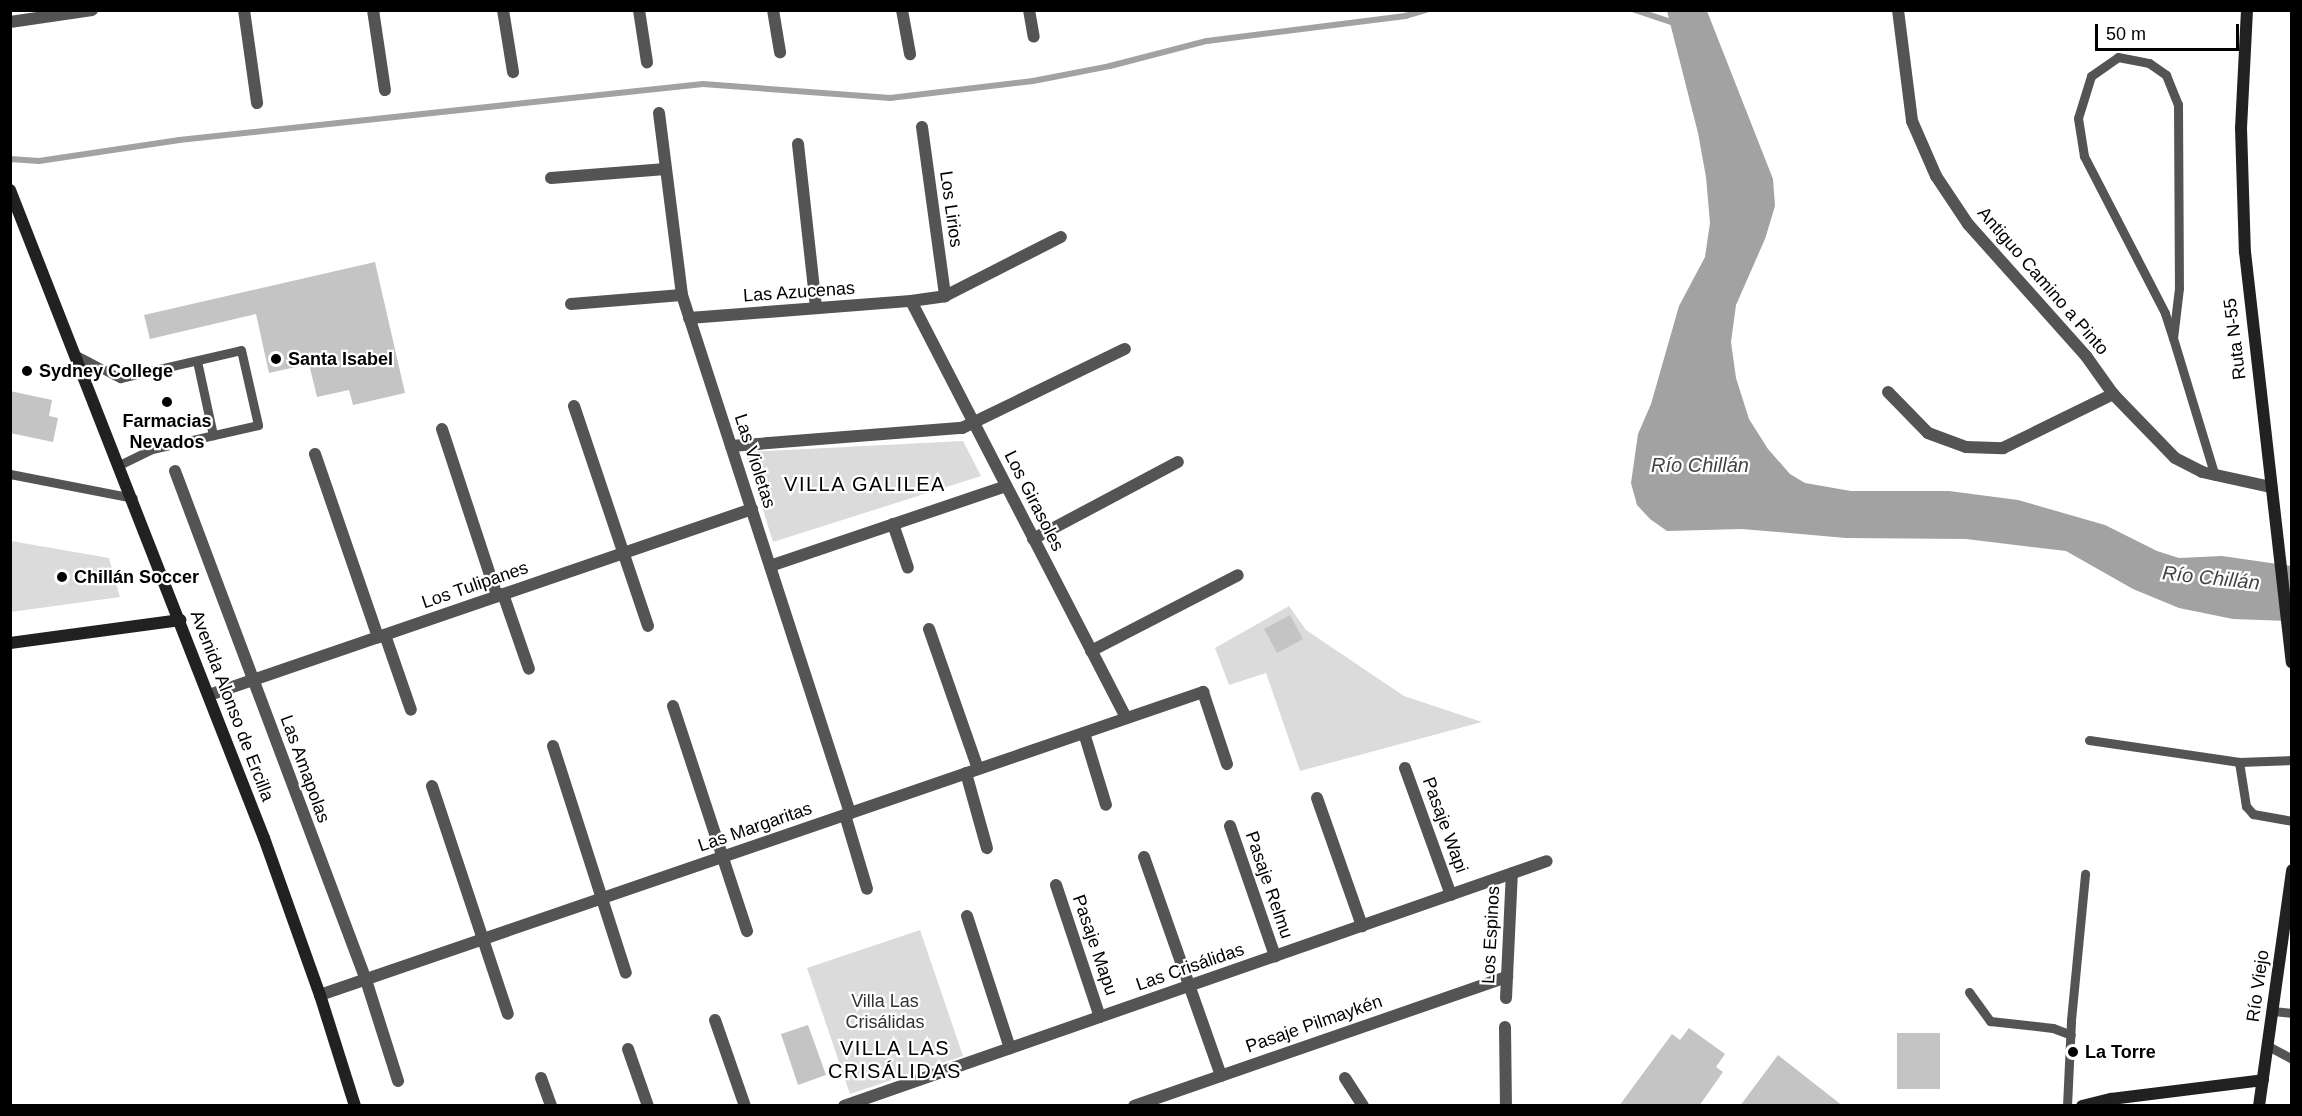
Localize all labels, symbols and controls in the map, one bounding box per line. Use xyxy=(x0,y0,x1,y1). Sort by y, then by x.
scale bar xyxy=(2098,12,2242,50)
text: 50 m xyxy=(2106,24,2146,44)
street label: Los Lirios xyxy=(935,169,967,249)
street label: Antiguo Camino a Pinto xyxy=(1973,203,2113,359)
street label: Las Azucenas xyxy=(742,277,856,307)
street label: Ruta N-55 xyxy=(2219,297,2251,381)
place label: Santa Isabel xyxy=(288,348,393,370)
marker: Santa Isabel xyxy=(269,352,283,366)
place label: Sydney College xyxy=(39,360,173,382)
marker: Sydney College xyxy=(20,364,34,378)
marker: Farmacias Nevados xyxy=(160,395,174,409)
place label: Farmacias Nevados xyxy=(122,411,212,454)
street label: Las Violetas xyxy=(730,411,780,511)
street label: Los Girasoles xyxy=(999,447,1069,555)
water label: Río Chillán xyxy=(1651,453,1749,477)
district label: VILLA GALILEA xyxy=(784,472,946,496)
street label: Los Tulipanes xyxy=(419,557,531,613)
water label: Río Chillán xyxy=(2161,561,2261,595)
place label: Chillán Soccer xyxy=(74,566,199,588)
marker: Chillán Soccer xyxy=(55,570,69,584)
street label: Avenida Alonso de Ercilla xyxy=(185,607,279,805)
street label: Las Amapolas xyxy=(275,712,335,826)
street label: Pasaje Wapi xyxy=(1418,774,1472,876)
street label: Las Margaritas xyxy=(695,797,815,857)
street label: Pasaje Relmu xyxy=(1241,829,1297,941)
street label: Los Espinos xyxy=(1478,885,1504,985)
street label: Pasaje Mapu xyxy=(1068,892,1122,998)
street label: Las Crisálidas xyxy=(1133,938,1247,996)
street label: Río Viejo xyxy=(2242,948,2274,1024)
street label: Pasaje Pilmaykén xyxy=(1243,990,1385,1058)
park label: Villa Las Crisálidas xyxy=(845,991,925,1034)
district label: VILLA LAS CRISÁLIDAS xyxy=(828,1036,962,1083)
place label: La Torre xyxy=(2085,1041,2156,1063)
marker: La Torre xyxy=(2066,1045,2080,1059)

